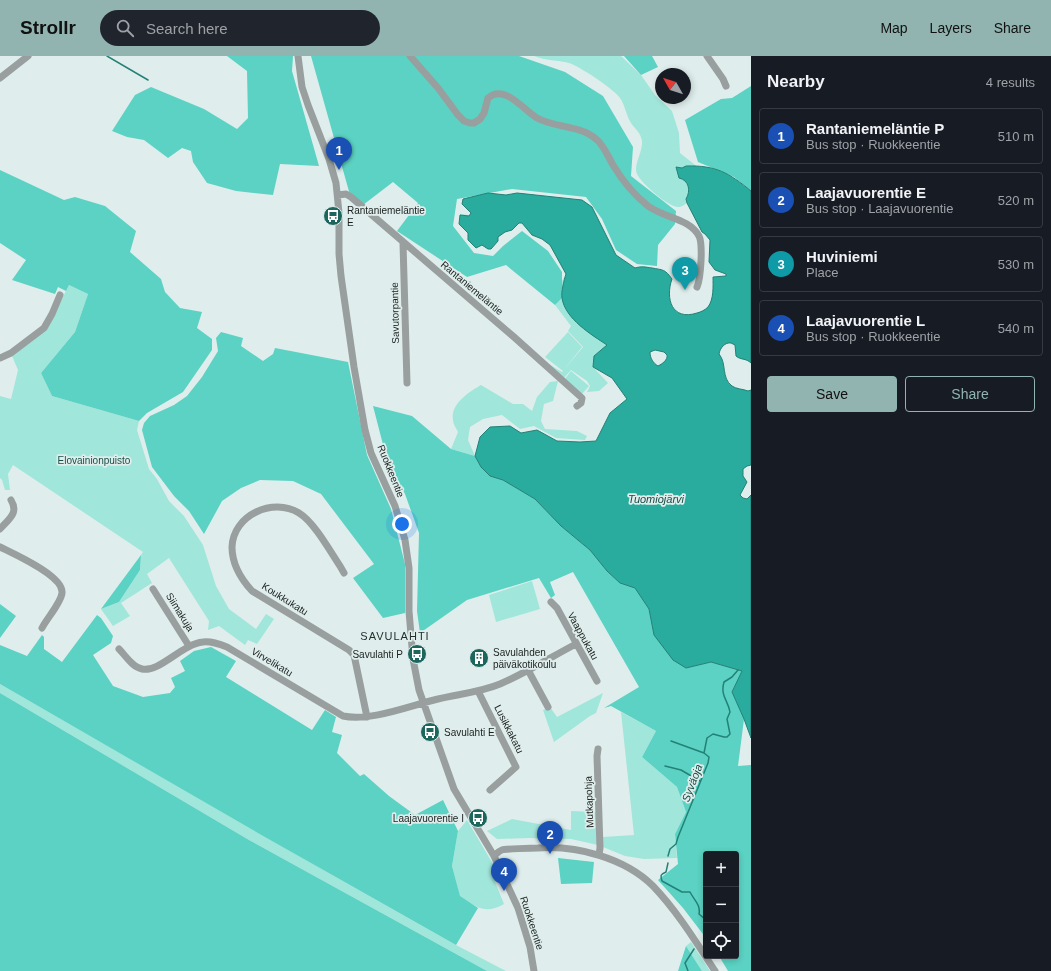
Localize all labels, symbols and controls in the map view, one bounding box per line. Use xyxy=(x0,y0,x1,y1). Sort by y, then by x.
search box xyxy=(100,10,380,46)
text: Strollr xyxy=(20,17,76,38)
icon: search xyxy=(114,17,136,39)
text: Search here xyxy=(146,20,228,37)
text: Map xyxy=(880,20,908,36)
text: Layers xyxy=(930,20,972,36)
text: Share xyxy=(994,20,1031,36)
north arrow xyxy=(655,68,691,104)
text: Nearby xyxy=(767,72,825,91)
text: 4 results xyxy=(986,75,1035,90)
text: Rantaniemeläntie P xyxy=(806,120,944,137)
text: 1 xyxy=(777,129,785,144)
text: 510 m xyxy=(998,129,1034,144)
pin: 1 xyxy=(326,137,352,170)
text: Bus stop · Ruokkeentie xyxy=(806,137,940,152)
text: Laajavuorentie E xyxy=(806,184,926,201)
text: 2 xyxy=(777,193,785,208)
text: 520 m xyxy=(998,193,1034,208)
text: Bus stop · Laajavuorentie xyxy=(806,201,953,216)
bus stop icon: Rantaniemeläntie E xyxy=(322,205,344,227)
place label: Rantaniemeläntie E xyxy=(347,205,425,228)
text: Huviniemi xyxy=(806,248,878,265)
pin: 3 xyxy=(672,257,698,290)
text: 3 xyxy=(777,257,785,272)
text: 530 m xyxy=(998,257,1034,272)
street label: Rantaniemeläntie xyxy=(439,259,506,318)
text: Place xyxy=(806,265,839,280)
street label: Savutorpantie xyxy=(389,282,401,344)
text: Laajavuorentie L xyxy=(806,312,925,329)
text: 4 xyxy=(777,321,785,336)
text: 540 m xyxy=(998,321,1034,336)
text: Bus stop · Ruokkeentie xyxy=(806,329,940,344)
button: Save xyxy=(767,376,897,412)
button: Share xyxy=(905,376,1035,412)
street label: Ruokkeentie xyxy=(375,443,407,499)
park label: Elovainionpuisto xyxy=(58,455,131,466)
water label: Tuomiojärvi xyxy=(628,493,685,505)
your location xyxy=(392,514,412,534)
street label: Koukkukatu xyxy=(260,580,310,618)
street label: Siimakuja xyxy=(164,591,196,634)
street label: Vaappukatu xyxy=(565,610,601,662)
district label: SAVULAHTI xyxy=(360,630,430,642)
bus stop icon: Savulahti P xyxy=(406,643,428,665)
street label: Virvelikatu xyxy=(249,645,295,679)
building icon: Savulahden päiväkotikoulu xyxy=(468,647,490,669)
place label: Savulahden päiväkotikoulu xyxy=(493,647,556,670)
place label: Savulahti P xyxy=(352,649,403,660)
street label: Lusikkakatu xyxy=(492,703,526,755)
bus stop icon: Savulahti E xyxy=(419,721,441,743)
place label: Savulahti E xyxy=(444,727,495,738)
water label: Syväoja xyxy=(679,763,705,803)
street label: Mutkapohja xyxy=(583,776,595,828)
bus stop icon: Laajavuorentie I xyxy=(467,807,489,829)
place label: Laajavuorentie I xyxy=(393,813,464,824)
pin: 2 xyxy=(537,821,563,854)
map controls xyxy=(703,851,739,959)
button: + xyxy=(703,851,739,887)
pin: 4 xyxy=(491,858,517,891)
button: − xyxy=(703,887,739,923)
street label: Ruokkeentie xyxy=(518,895,546,952)
button: locate xyxy=(703,923,739,959)

